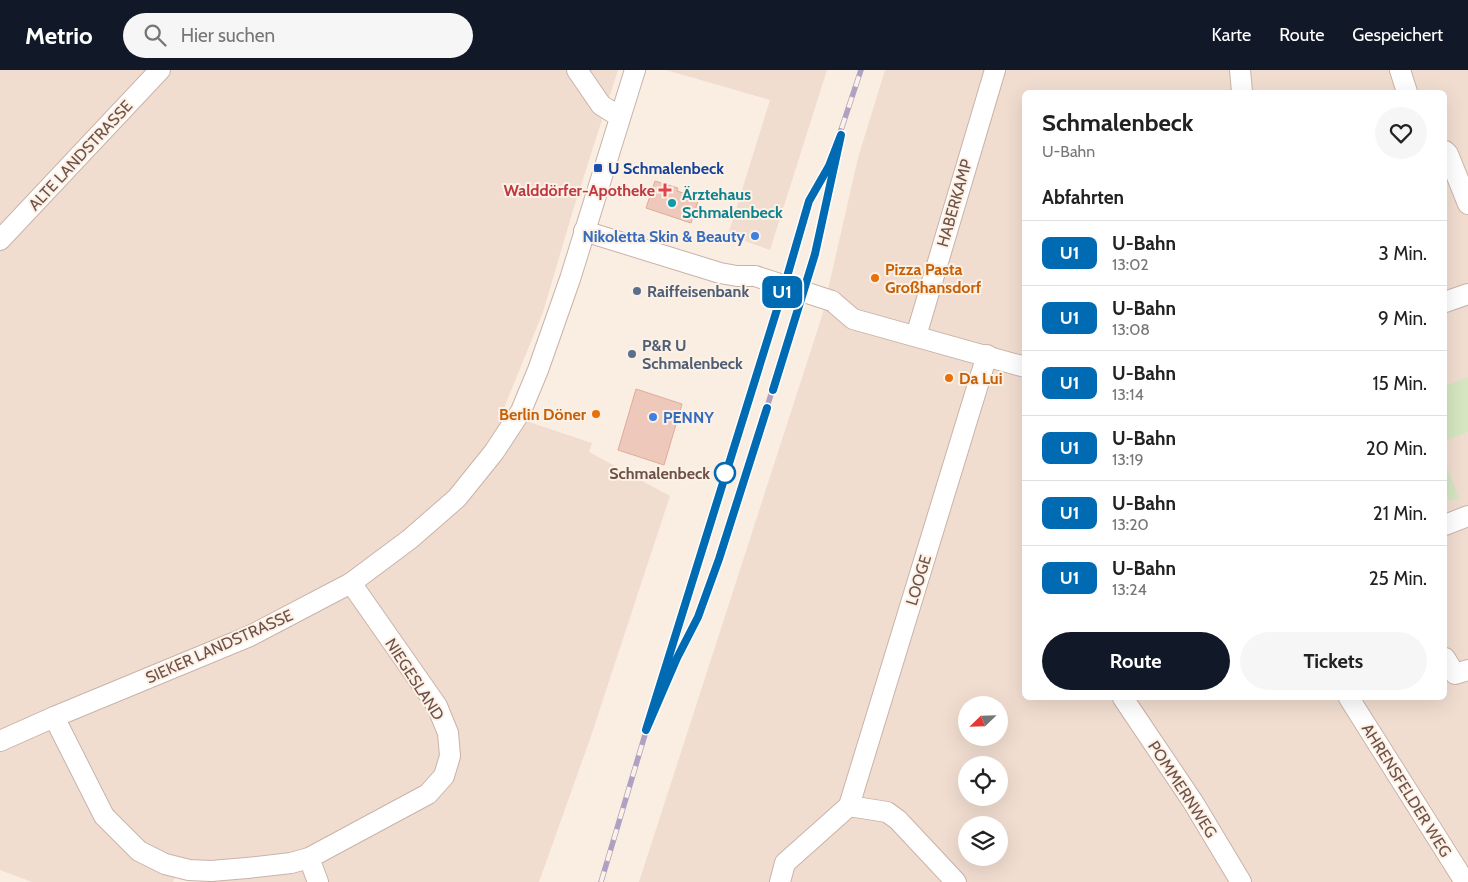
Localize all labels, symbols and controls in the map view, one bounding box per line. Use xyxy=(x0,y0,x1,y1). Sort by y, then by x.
search box xyxy=(123,13,473,58)
text: Metrio xyxy=(25,21,93,50)
icon: search xyxy=(141,21,169,49)
text: Hier suchen xyxy=(181,24,275,47)
text: Karte xyxy=(1212,24,1251,46)
text: Route xyxy=(1279,24,1324,46)
text: Gespeichert xyxy=(1352,24,1443,46)
street label: ALTE LANDSTRASSE xyxy=(24,96,136,214)
button: heart xyxy=(1375,107,1427,159)
text: Schmalenbeck xyxy=(1042,108,1193,137)
text: U-Bahn xyxy=(1042,142,1095,161)
street label: HABERKAMP xyxy=(933,157,976,249)
place label: U Schmalenbeck xyxy=(608,159,724,178)
marker: U Schmalenbeck xyxy=(592,162,604,174)
place label: Walddörfer-Apotheke xyxy=(503,181,655,200)
marker: Walddörfer-Apotheke xyxy=(659,184,671,196)
place label: Ärztehaus Schmalenbeck xyxy=(682,185,783,222)
text: Abfahrten xyxy=(1042,186,1124,209)
marker: Ärztehaus Schmalenbeck xyxy=(666,197,678,209)
place label: Nikoletta Skin & Beauty xyxy=(583,227,745,246)
marker: Nikoletta Skin & Beauty xyxy=(749,230,761,242)
text: U-Bahn xyxy=(1112,232,1176,255)
text: U1 xyxy=(1060,242,1079,264)
text: 3 Min. xyxy=(1379,242,1427,265)
text: 13:02 xyxy=(1112,255,1149,274)
place label: Pizza Pasta Großhansdorf xyxy=(885,260,982,297)
marker: Pizza Pasta Großhansdorf xyxy=(869,272,881,284)
line badge: U1 xyxy=(760,276,804,308)
text: U1 xyxy=(772,281,792,303)
place label: Raiffeisenbank xyxy=(647,282,749,301)
marker: Raiffeisenbank xyxy=(631,285,643,297)
text: U-Bahn xyxy=(1112,297,1176,320)
text: U1 xyxy=(1060,307,1079,329)
text: 9 Min. xyxy=(1378,307,1427,330)
text: 13:08 xyxy=(1112,320,1150,339)
place label: P&R U Schmalenbeck xyxy=(642,336,743,373)
marker: P&R U Schmalenbeck xyxy=(626,348,638,360)
text: U-Bahn xyxy=(1112,362,1176,385)
place label: Da Lui xyxy=(959,369,1003,388)
marker: Da Lui xyxy=(943,372,955,384)
text: U1 xyxy=(1060,372,1079,394)
text: 15 Min. xyxy=(1372,372,1427,395)
text: 13:14 xyxy=(1112,385,1144,404)
place label: Berlin Döner xyxy=(499,405,587,424)
marker: Berlin Döner xyxy=(590,408,602,420)
place label: PENNY xyxy=(663,408,714,427)
marker: PENNY xyxy=(647,411,659,423)
text: U-Bahn xyxy=(1112,427,1176,450)
text: U1 xyxy=(1060,437,1079,459)
text: 20 Min. xyxy=(1366,437,1427,460)
text: 13:19 xyxy=(1112,450,1144,469)
marker: Schmalenbeck xyxy=(714,462,736,484)
place label: Schmalenbeck xyxy=(609,464,710,483)
text: U-Bahn xyxy=(1112,492,1176,515)
text: U1 xyxy=(1060,502,1079,524)
text: 21 Min. xyxy=(1373,502,1427,525)
text: 13:20 xyxy=(1112,515,1149,534)
street label: LOOGE xyxy=(902,552,935,608)
text: U-Bahn xyxy=(1112,557,1176,580)
text: U1 xyxy=(1060,567,1079,589)
text: 25 Min. xyxy=(1369,567,1427,590)
text: 13:24 xyxy=(1112,580,1147,599)
street label: SIEKER LANDSTRASSE xyxy=(143,605,296,688)
button: Route xyxy=(1042,632,1230,690)
button: Tickets xyxy=(1240,632,1427,690)
street label: NIEGESLAND xyxy=(381,635,448,724)
north arrow xyxy=(958,696,1008,746)
map controls xyxy=(958,696,1008,866)
street label: AHRENSFELDER WEG xyxy=(1358,720,1455,861)
street label: POMMERNWEG xyxy=(1144,737,1221,841)
button: locate xyxy=(958,756,1008,806)
button: layers xyxy=(958,816,1008,866)

